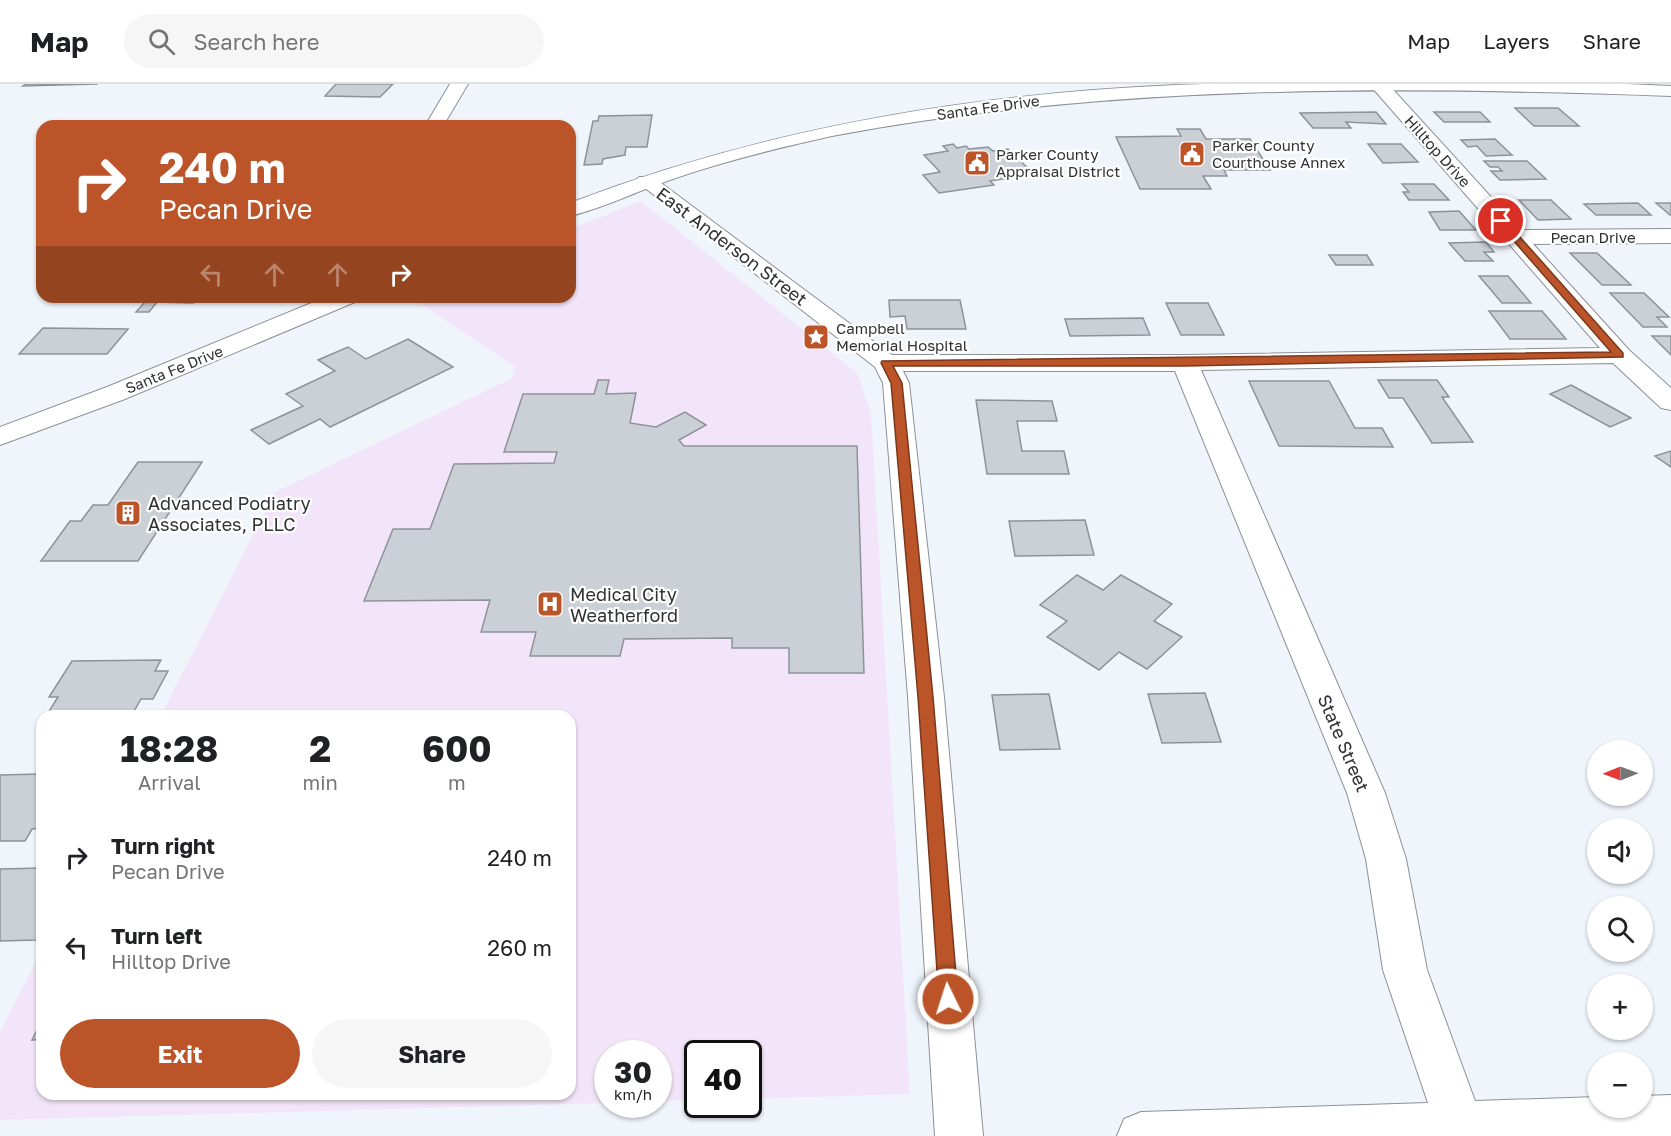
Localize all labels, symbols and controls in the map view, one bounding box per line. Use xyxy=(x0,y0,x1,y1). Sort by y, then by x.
search box xyxy=(124,14,544,68)
text: Map xyxy=(30,25,88,58)
icon: search xyxy=(145,25,178,58)
text: Search here xyxy=(193,28,319,55)
text: Map xyxy=(1407,28,1450,54)
text: Layers xyxy=(1483,28,1550,54)
text: Share xyxy=(1583,28,1641,54)
street label: Santa Fe Drive xyxy=(935,91,1041,123)
street label: Hilltop Drive xyxy=(1401,112,1475,191)
place label: Parker County Courthouse Annex xyxy=(1212,136,1345,171)
public building icon: Parker County Courthouse Annex xyxy=(1177,139,1207,169)
text: 240 m xyxy=(159,142,285,192)
icon: right xyxy=(60,144,138,222)
place label: Parker County Appraisal District xyxy=(996,145,1120,180)
public building icon: Parker County Appraisal District xyxy=(962,148,992,178)
street label: East Anderson Street xyxy=(652,182,812,310)
text: Pecan Drive xyxy=(159,193,312,225)
pin xyxy=(1475,195,1526,246)
icon: arrive xyxy=(1484,204,1517,237)
street label: Pecan Drive xyxy=(1550,228,1636,246)
icon: left xyxy=(195,258,228,291)
icon: ahead xyxy=(258,258,291,291)
icon: ahead xyxy=(321,258,354,291)
icon: right xyxy=(384,258,417,291)
place label: Campbell Memorial Hospital xyxy=(836,319,968,354)
place icon: Campbell Memorial Hospital xyxy=(801,322,831,352)
street label: Santa Fe Drive xyxy=(123,341,226,397)
place label: Advanced Podiatry Associates, PLLC xyxy=(148,492,311,535)
building icon: Advanced Podiatry Associates, PLLC xyxy=(113,498,143,528)
place label: Medical City Weatherford xyxy=(570,583,678,626)
hospital icon: Medical City Weatherford xyxy=(535,589,565,619)
street label: State Street xyxy=(1314,691,1374,795)
text: 18:28 xyxy=(120,727,218,770)
text: 2 xyxy=(309,727,331,770)
text: 600 xyxy=(422,727,492,770)
north arrow xyxy=(1587,740,1653,806)
map controls xyxy=(1587,740,1653,1118)
text: Arrival xyxy=(138,770,201,794)
text: min xyxy=(303,770,338,794)
text: m xyxy=(448,770,466,794)
button: sound xyxy=(1587,818,1653,884)
text: Turn right xyxy=(111,832,215,859)
icon: right xyxy=(60,841,93,874)
text: 240 m xyxy=(487,844,552,871)
text: Pecan Drive xyxy=(111,859,225,883)
button: search xyxy=(1587,896,1653,962)
text: Turn left xyxy=(111,922,202,949)
icon: left xyxy=(60,931,93,964)
text: 260 m xyxy=(487,934,552,961)
text: Hilltop Drive xyxy=(111,949,231,973)
position arrow xyxy=(916,967,980,1031)
button: + xyxy=(1587,974,1653,1040)
button: Exit xyxy=(60,1019,300,1088)
button: Share xyxy=(312,1019,552,1088)
speed limit sign: 40 xyxy=(684,1040,762,1118)
button: − xyxy=(1587,1052,1653,1118)
text: 30 xyxy=(614,1054,652,1090)
text: km/h xyxy=(614,1085,652,1103)

